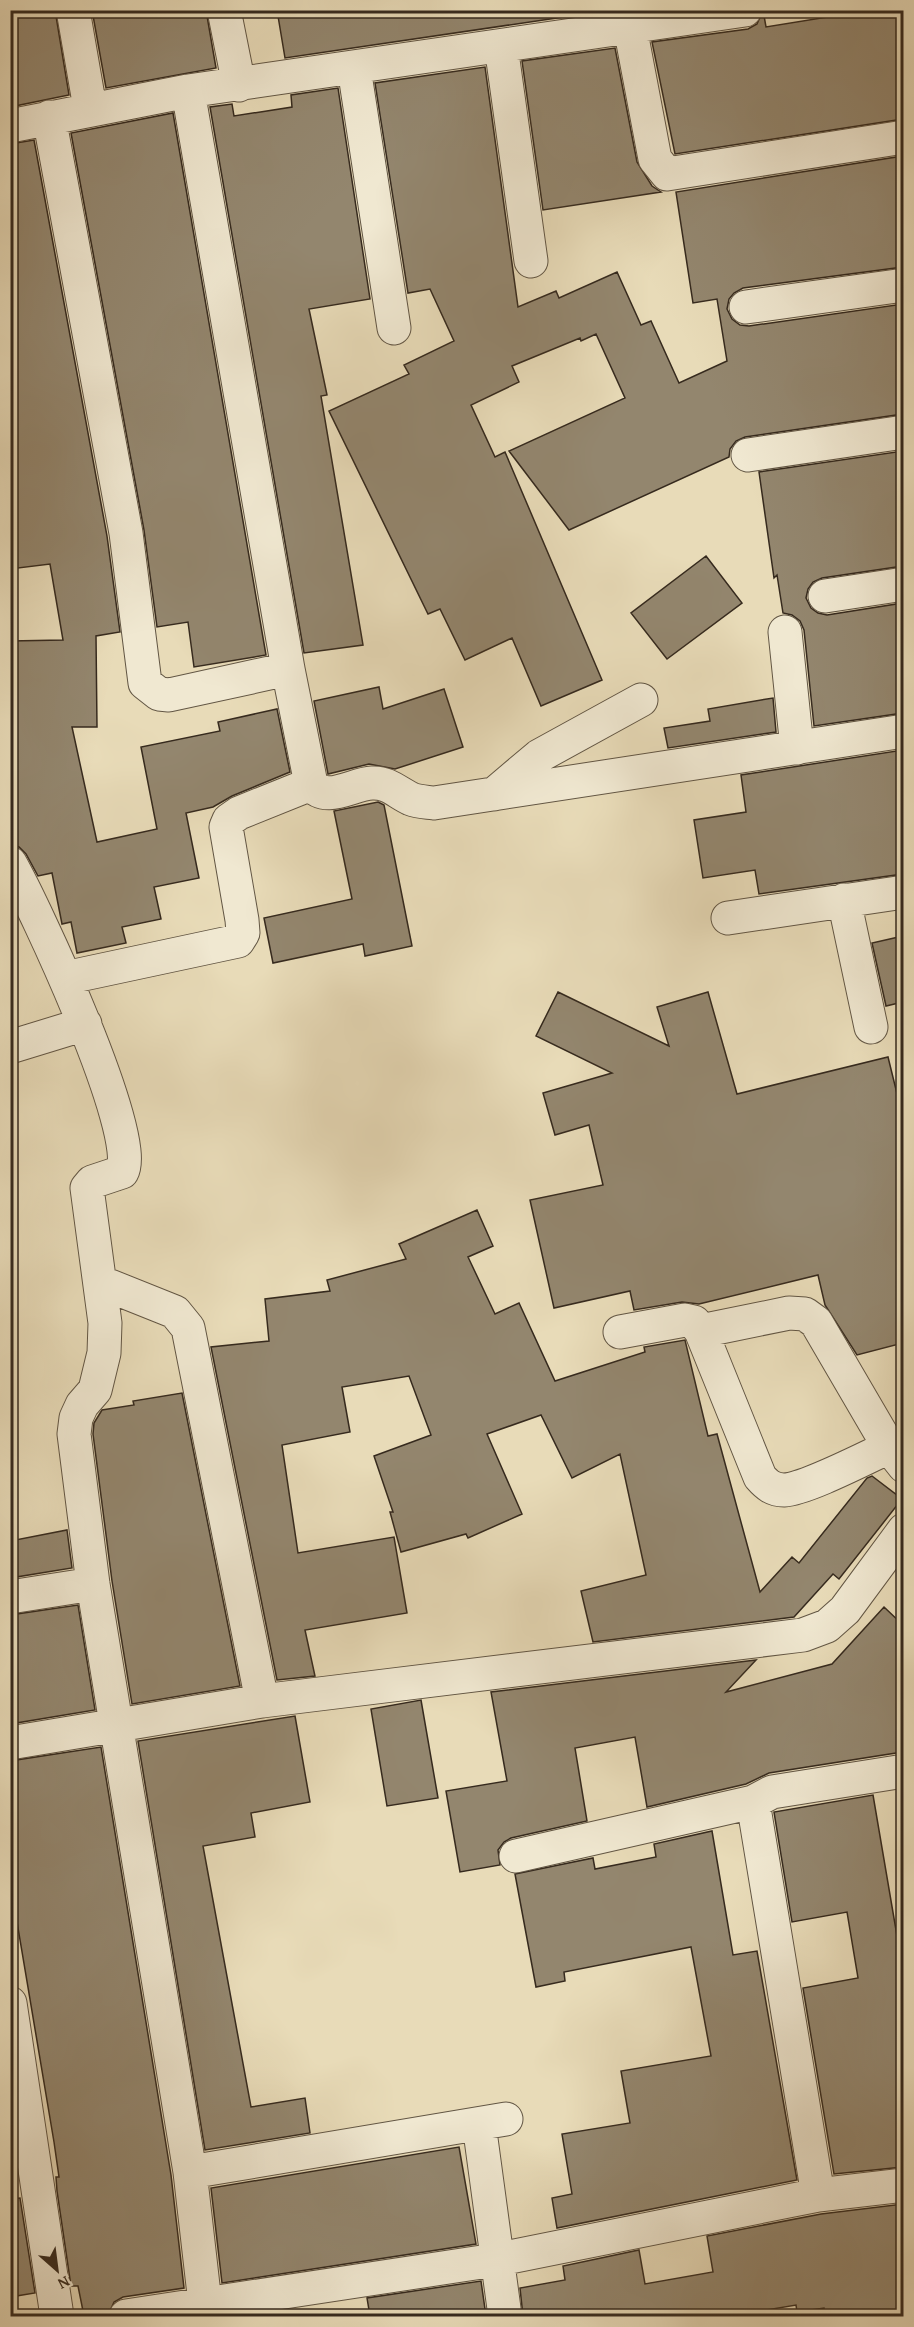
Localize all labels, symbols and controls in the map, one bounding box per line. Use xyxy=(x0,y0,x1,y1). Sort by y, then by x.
north arrow xyxy=(27,2240,87,2300)
text: N xyxy=(53,2270,74,2296)

